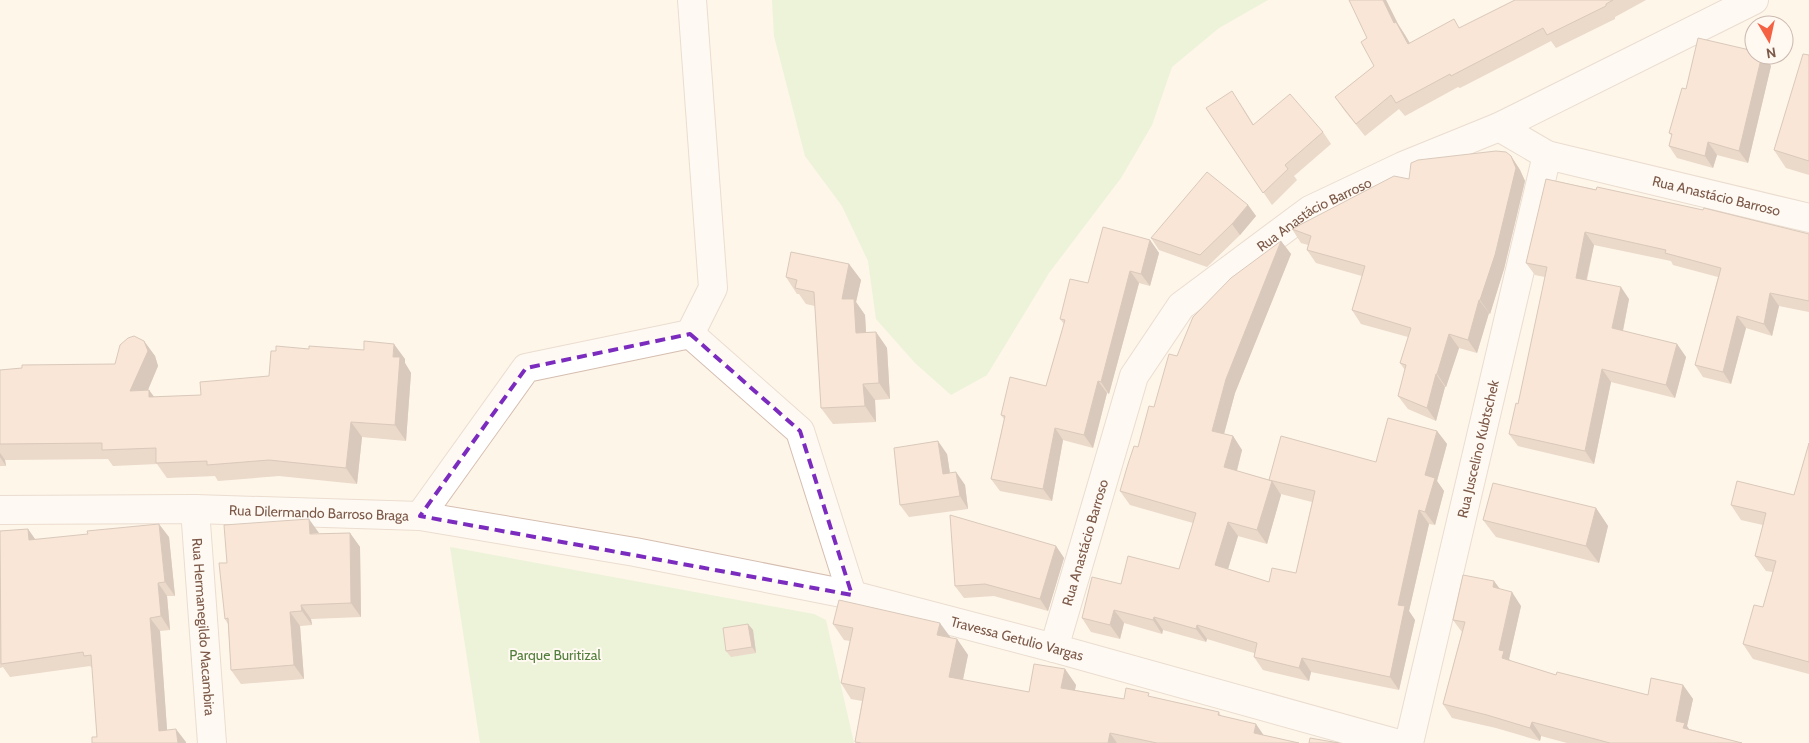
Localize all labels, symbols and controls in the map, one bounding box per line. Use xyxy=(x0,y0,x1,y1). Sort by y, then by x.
north arrow xyxy=(1744,15,1794,65)
text: N xyxy=(1765,43,1777,63)
street label: Rua Anastácio Barroso xyxy=(1651,172,1783,220)
street label: Rua Anastácio Barroso xyxy=(1253,173,1375,256)
street label: Rua Juscelino Kubtschek xyxy=(1453,378,1503,520)
street label: Rua Anastácio Barroso xyxy=(1058,477,1112,608)
street label: Rua Dilermando Barroso Braga xyxy=(229,501,409,525)
street label: Rua Hermanegildo Macambira xyxy=(188,537,219,716)
street label: Travessa Getulio Vargas xyxy=(949,612,1086,665)
park label: Parque Buritizal xyxy=(509,646,601,664)

